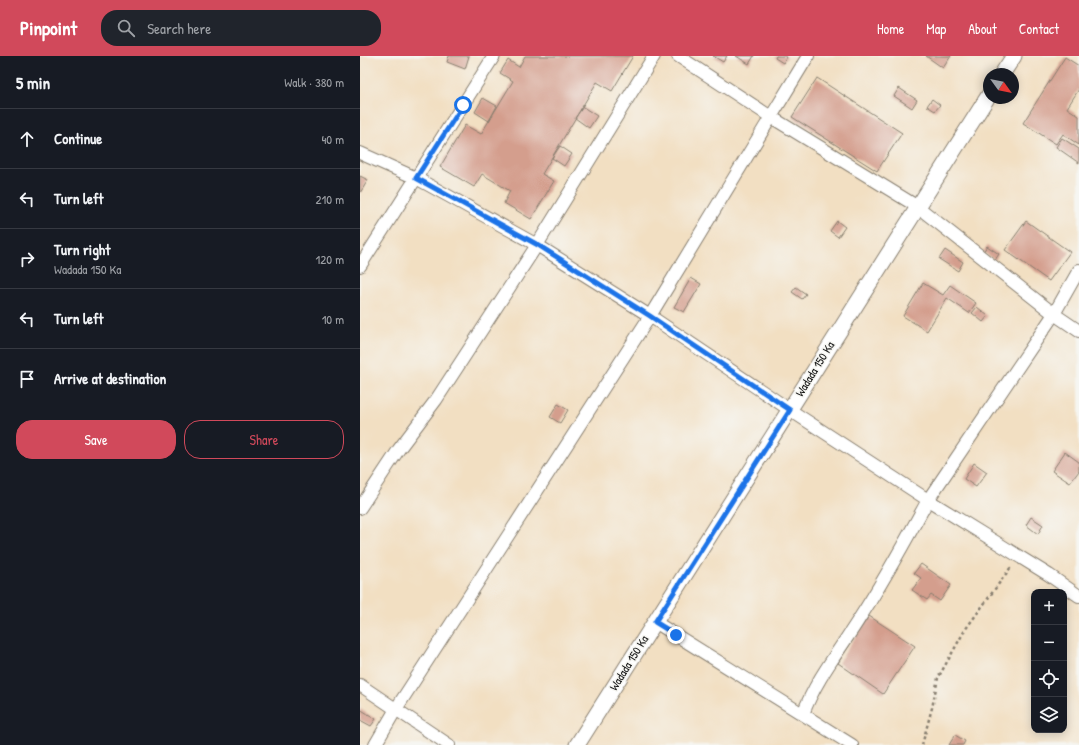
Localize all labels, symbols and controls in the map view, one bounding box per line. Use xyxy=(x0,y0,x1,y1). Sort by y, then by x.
search box xyxy=(101,10,381,46)
text: Pinpoint xyxy=(20,15,77,41)
icon: search xyxy=(115,17,137,39)
text: Search here xyxy=(147,18,211,39)
text: Home xyxy=(877,19,904,38)
text: Map xyxy=(926,19,946,38)
text: About xyxy=(968,19,997,38)
text: Contact xyxy=(1019,19,1059,38)
north arrow xyxy=(983,68,1019,104)
text: 5 min xyxy=(16,71,50,94)
text: Walk · 380 m xyxy=(284,73,344,91)
route start xyxy=(454,96,472,114)
icon: ahead xyxy=(16,128,38,150)
text: Continue xyxy=(54,128,102,149)
text: 40 m xyxy=(321,130,344,148)
icon: left xyxy=(16,188,38,210)
text: Turn left xyxy=(54,188,104,209)
text: 210 m xyxy=(316,190,344,208)
text: Turn right xyxy=(54,239,110,260)
icon: right xyxy=(16,248,38,270)
text: 120 m xyxy=(316,250,344,268)
text: Wadada 150 Ka xyxy=(54,260,121,278)
icon: left xyxy=(16,308,38,330)
text: Turn left xyxy=(54,308,104,329)
text: 10 m xyxy=(322,310,344,328)
street label: Wadada 150 Ka xyxy=(791,338,838,400)
icon: arrive xyxy=(16,368,38,390)
text: Arrive at destination xyxy=(54,368,166,389)
button: Save xyxy=(16,420,176,459)
button: Share xyxy=(184,420,344,459)
map controls xyxy=(1031,589,1067,733)
button: + xyxy=(1031,589,1067,625)
button: − xyxy=(1031,625,1067,661)
route end xyxy=(667,626,685,644)
street label: Wadada 150 Ka xyxy=(605,632,652,694)
button: locate xyxy=(1031,661,1067,697)
button: layers xyxy=(1031,697,1067,733)

